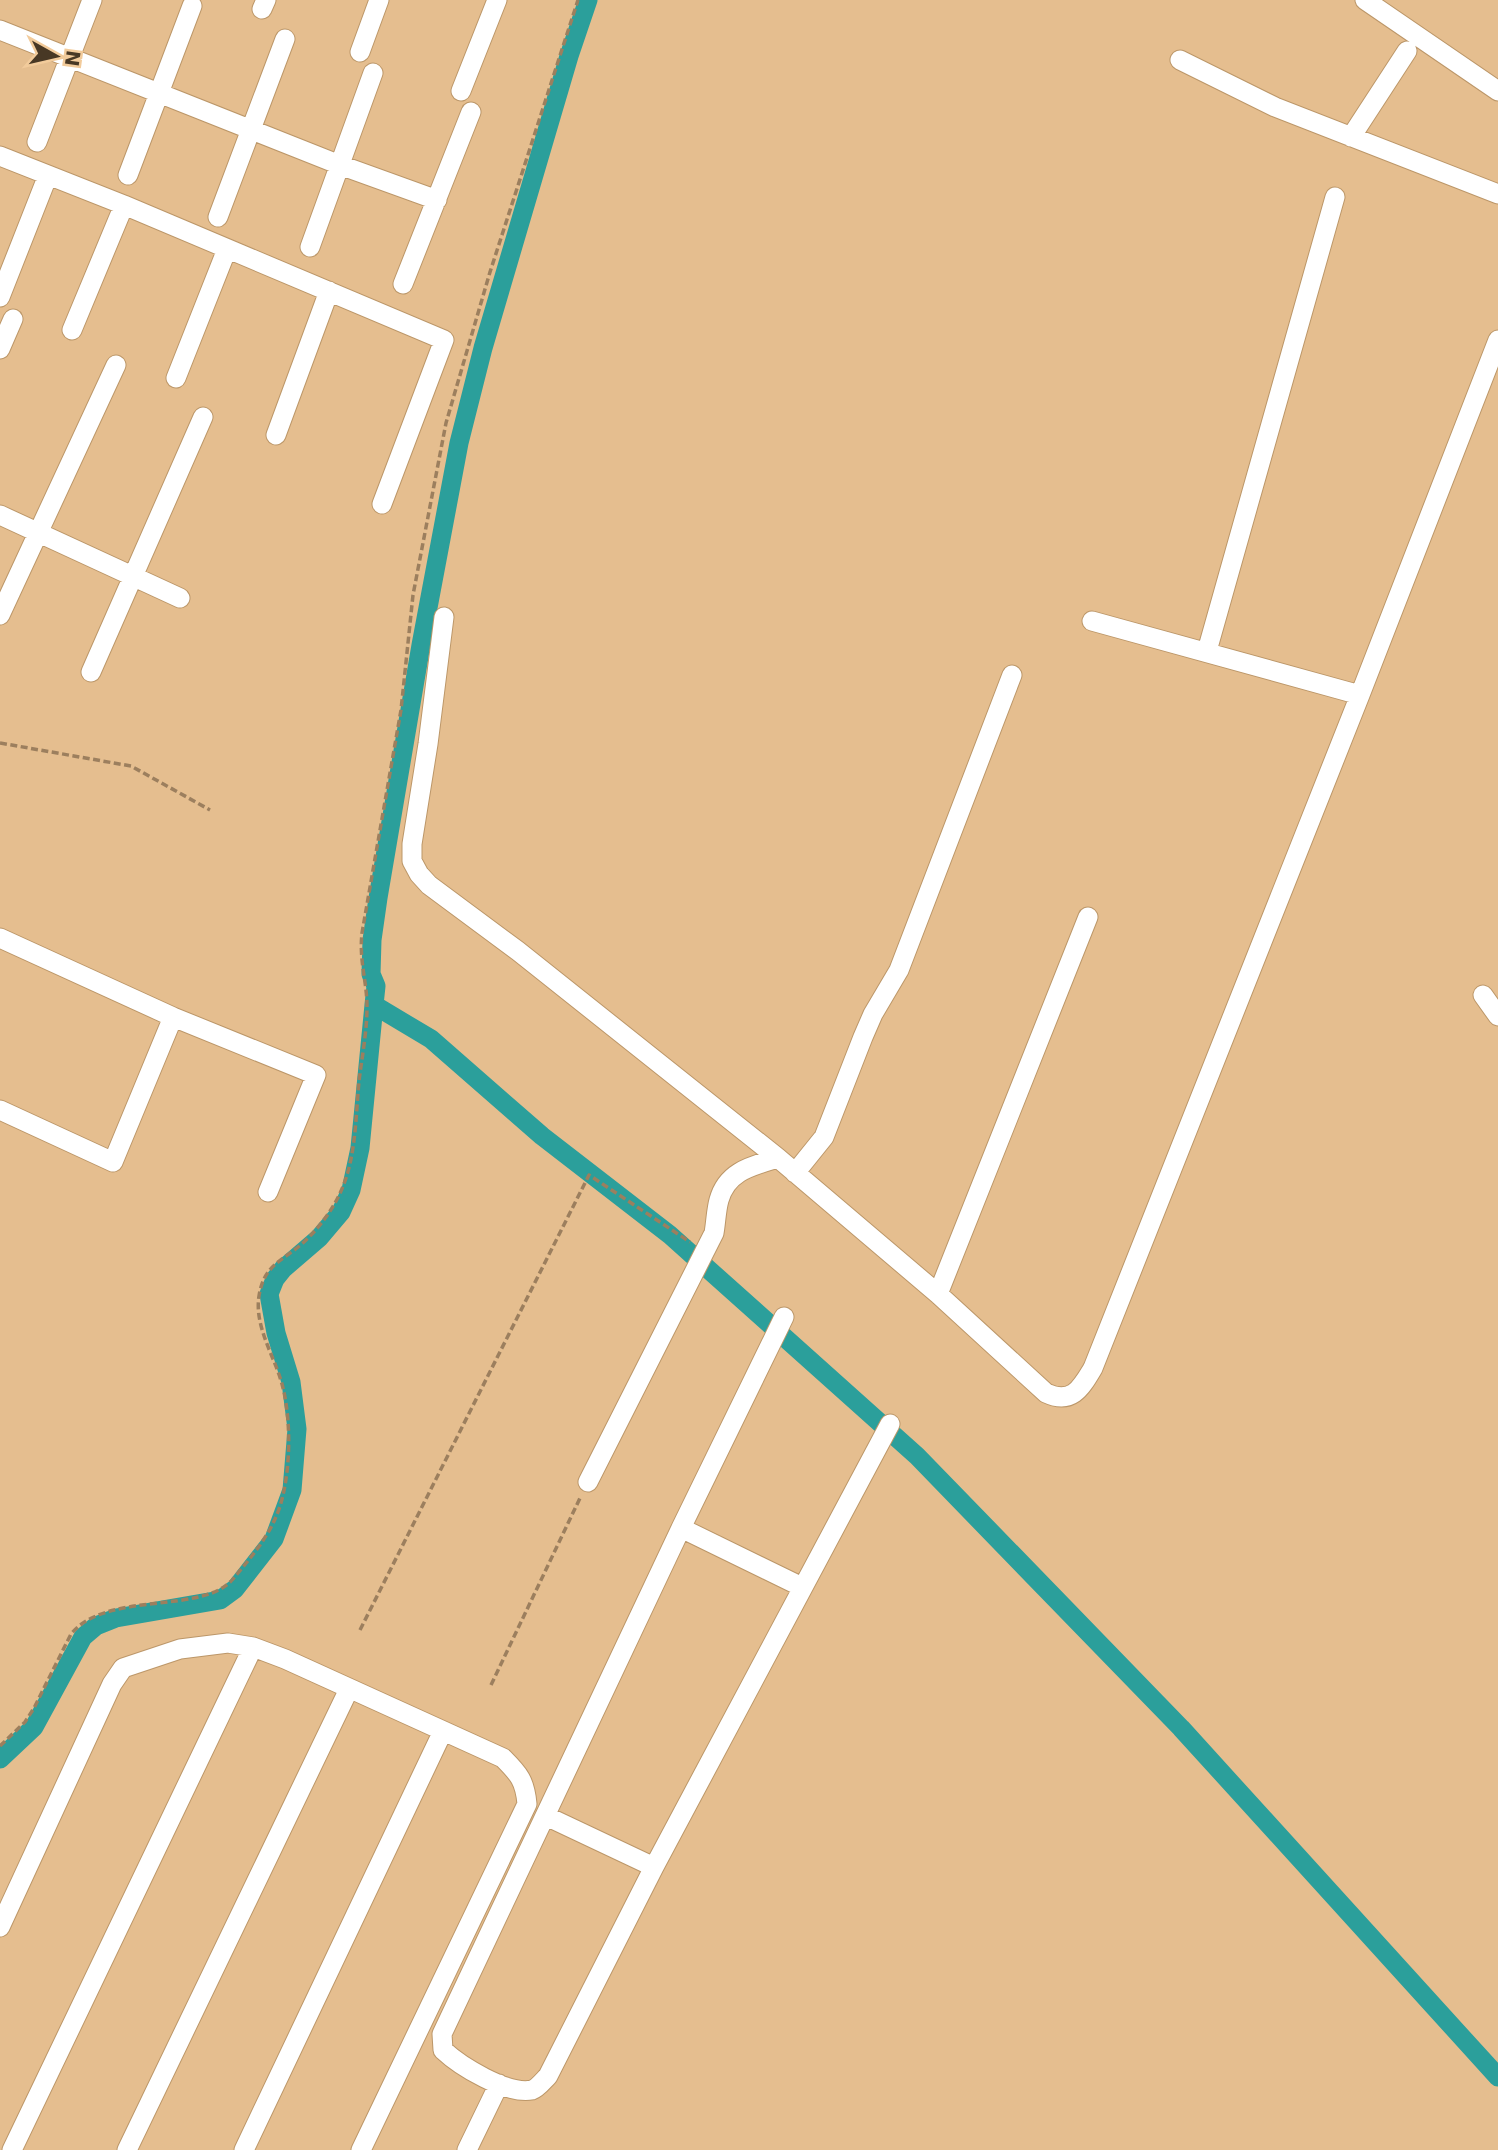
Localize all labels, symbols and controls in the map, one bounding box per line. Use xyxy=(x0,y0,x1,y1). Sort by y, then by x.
north arrow xyxy=(21,21,91,91)
text: N xyxy=(61,49,85,68)

